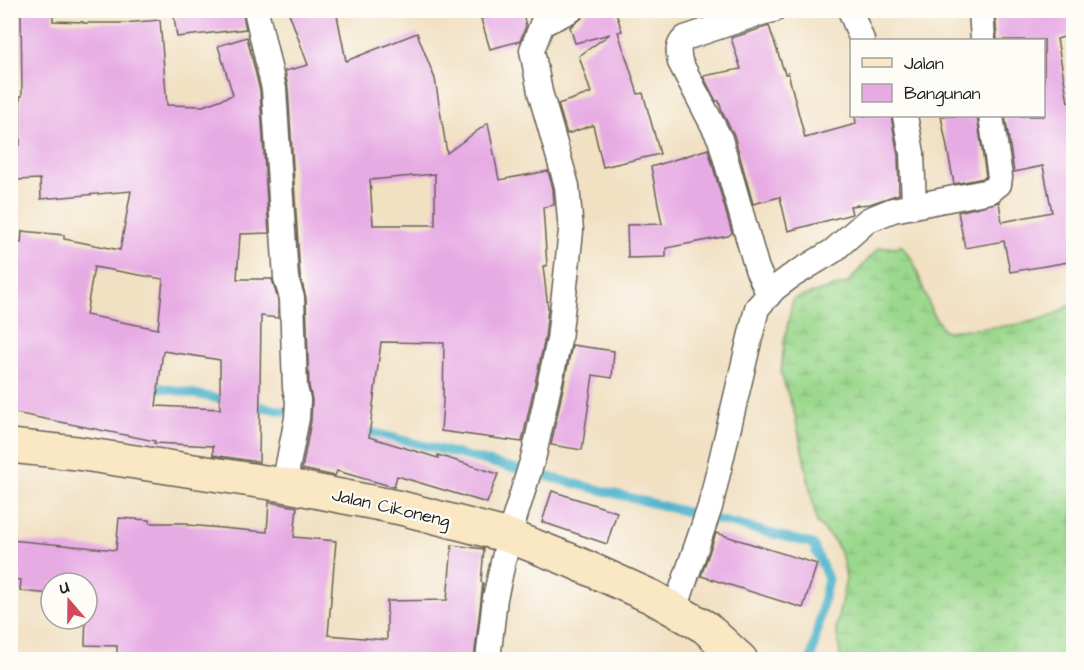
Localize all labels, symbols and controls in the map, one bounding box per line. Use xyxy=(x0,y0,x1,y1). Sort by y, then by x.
legend xyxy=(850,39,1045,117)
text: Jalan xyxy=(904,51,944,76)
text: Bangunan xyxy=(904,81,981,107)
street label: Jalan Cikoneng xyxy=(329,482,453,535)
north arrow xyxy=(39,571,99,631)
text: U xyxy=(56,576,72,600)

